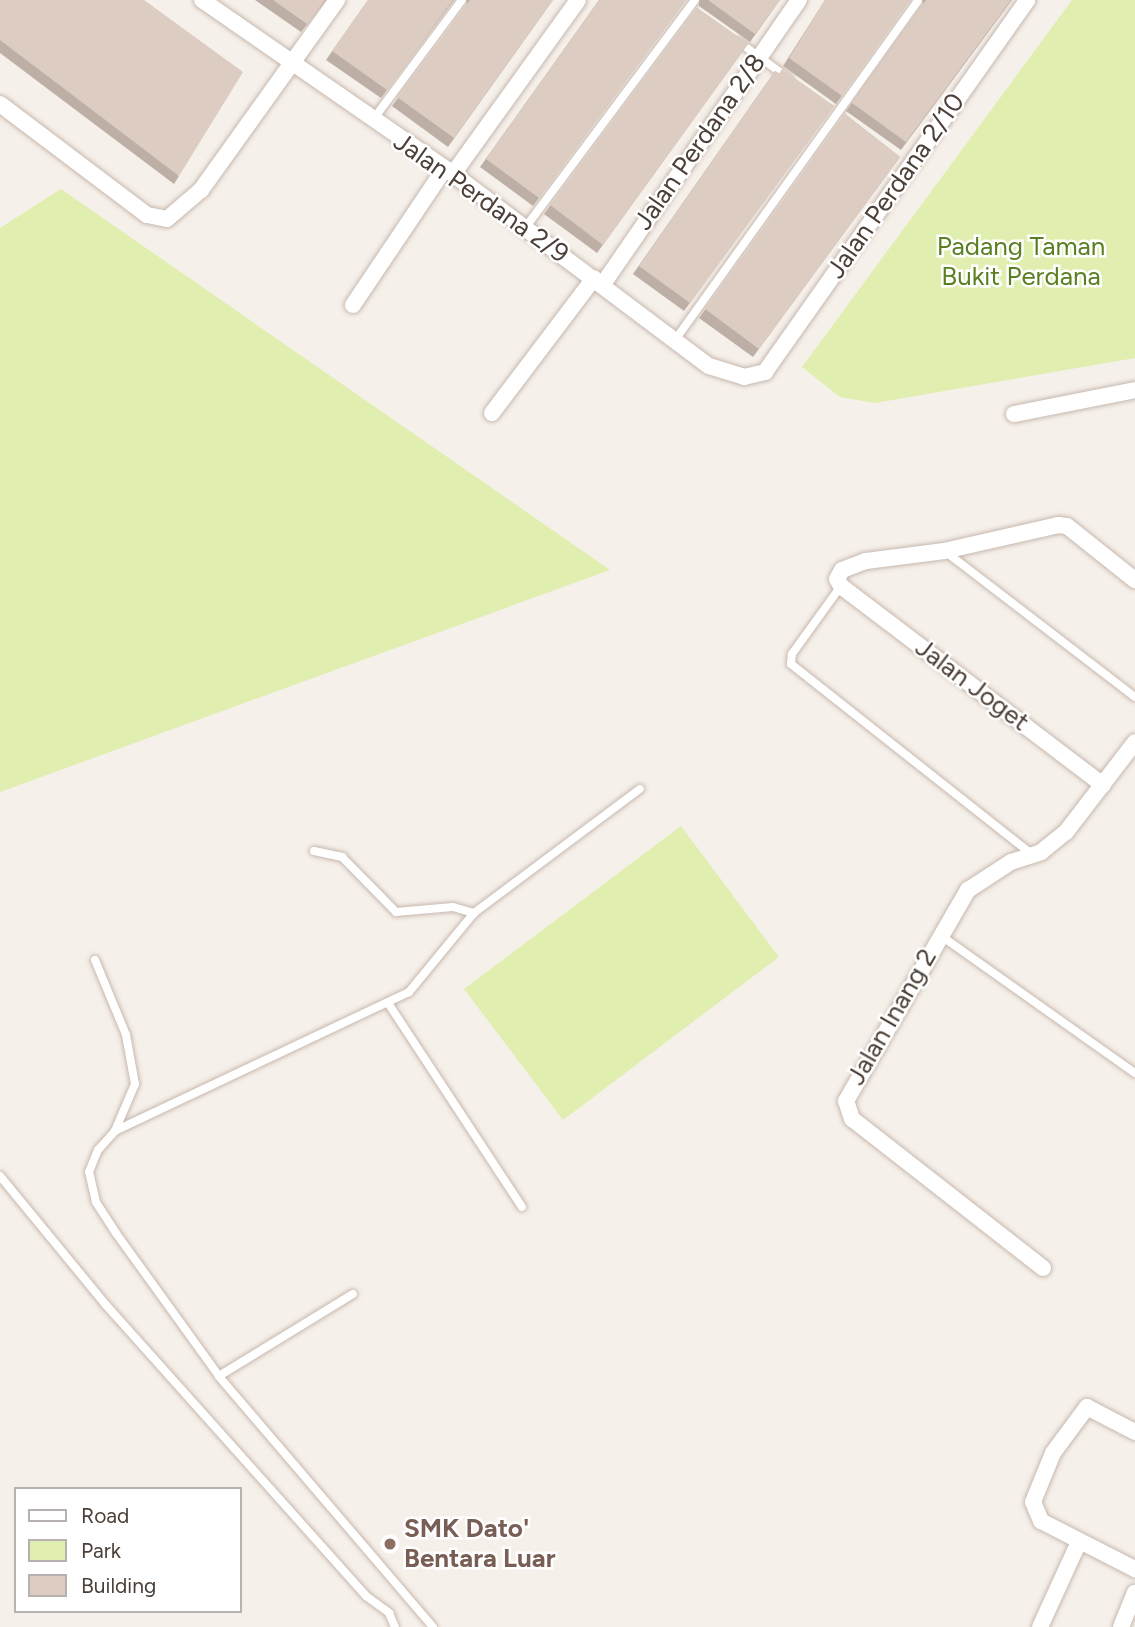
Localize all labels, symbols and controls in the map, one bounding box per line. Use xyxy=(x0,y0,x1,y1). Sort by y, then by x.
street label: Jalan Perdana 2/8 xyxy=(628,48,772,236)
street label: Jalan Perdana 2/10 xyxy=(820,87,972,285)
street label: Jalan Perdana 2/9 xyxy=(388,126,574,270)
park label: Padang Taman Bukit Perdana xyxy=(937,231,1105,292)
street label: Jalan Joget xyxy=(909,632,1035,738)
street label: Jalan Inang 2 xyxy=(840,943,944,1091)
legend xyxy=(14,1487,242,1613)
text: Road xyxy=(81,1503,129,1528)
place label: SMK Dato' Bentara Luar xyxy=(404,1513,556,1574)
marker: SMK Dato' Bentara Luar xyxy=(382,1536,398,1552)
text: Park xyxy=(81,1538,121,1563)
text: Building xyxy=(81,1573,156,1598)

